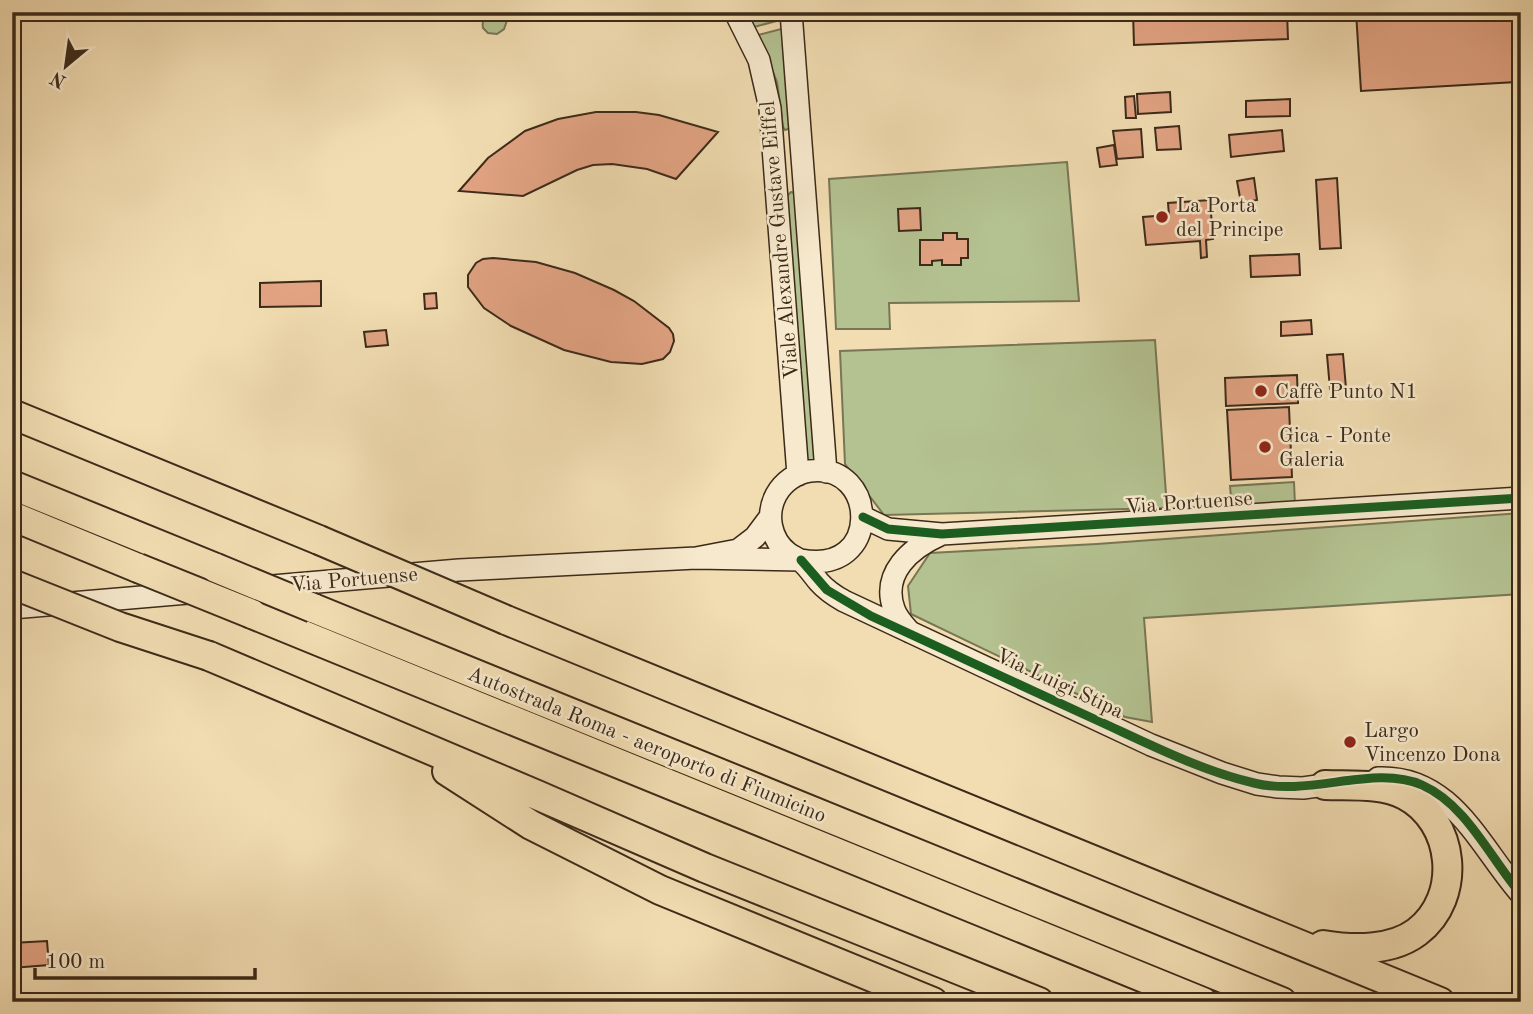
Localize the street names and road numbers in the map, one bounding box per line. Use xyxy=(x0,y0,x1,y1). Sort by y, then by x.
street label: Viale Alexandre Gustave Eiffel xyxy=(758,100,803,380)
street label: Via Portuense xyxy=(1125,489,1254,518)
street label: Via Portuense xyxy=(290,564,419,597)
street label: Via Luigi Stipa xyxy=(992,646,1127,723)
street label: Autostrada Roma - aeroporto di Fiumicino xyxy=(464,664,829,827)

